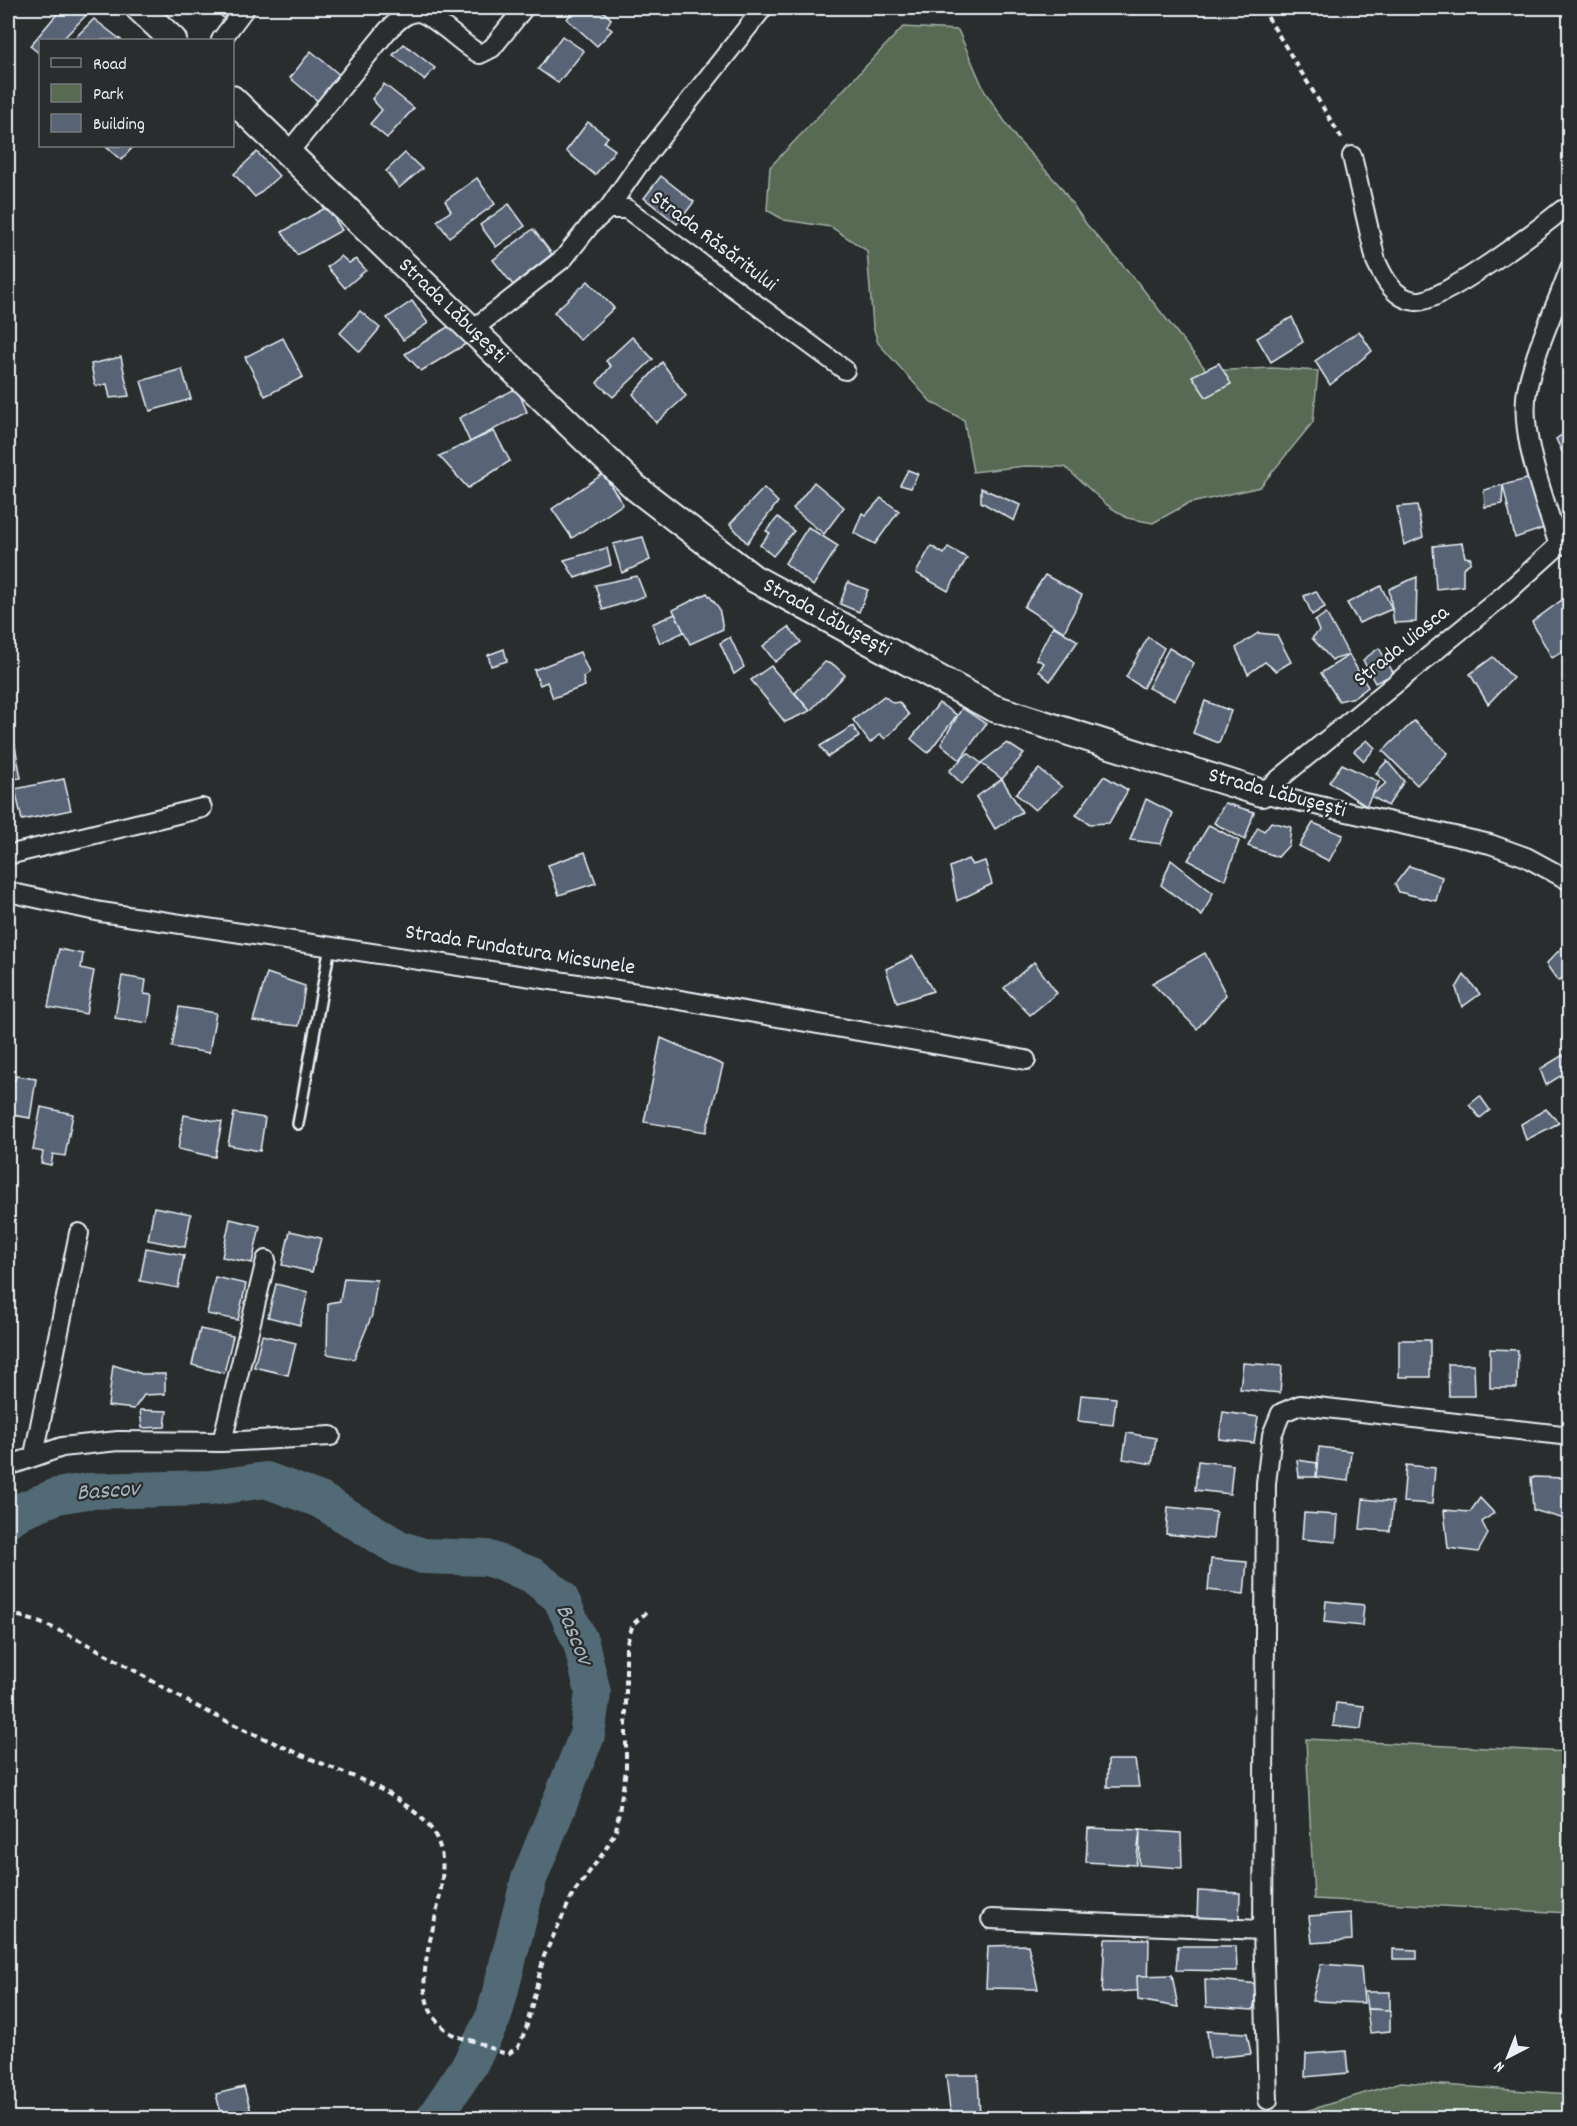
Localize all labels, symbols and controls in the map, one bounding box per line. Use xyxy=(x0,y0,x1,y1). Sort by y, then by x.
legend xyxy=(39,39,234,147)
text: Road xyxy=(93,53,127,78)
text: Park xyxy=(93,83,124,108)
text: Building xyxy=(93,113,145,138)
street label: Strada Răsăritului xyxy=(643,184,783,300)
street label: Strada Lăbușești xyxy=(391,251,514,371)
street label: Strada Lăbușești xyxy=(757,570,896,665)
street label: Strada Uiasca xyxy=(1347,598,1457,695)
street label: Strada Lăbușești xyxy=(1205,761,1349,827)
street label: Strada Fundatura Micsunele xyxy=(403,918,637,984)
water label: Bascov xyxy=(75,1473,144,1511)
water label: Bascov xyxy=(545,1599,602,1673)
north arrow xyxy=(1478,2027,1538,2087)
text: N xyxy=(1489,2055,1510,2077)

